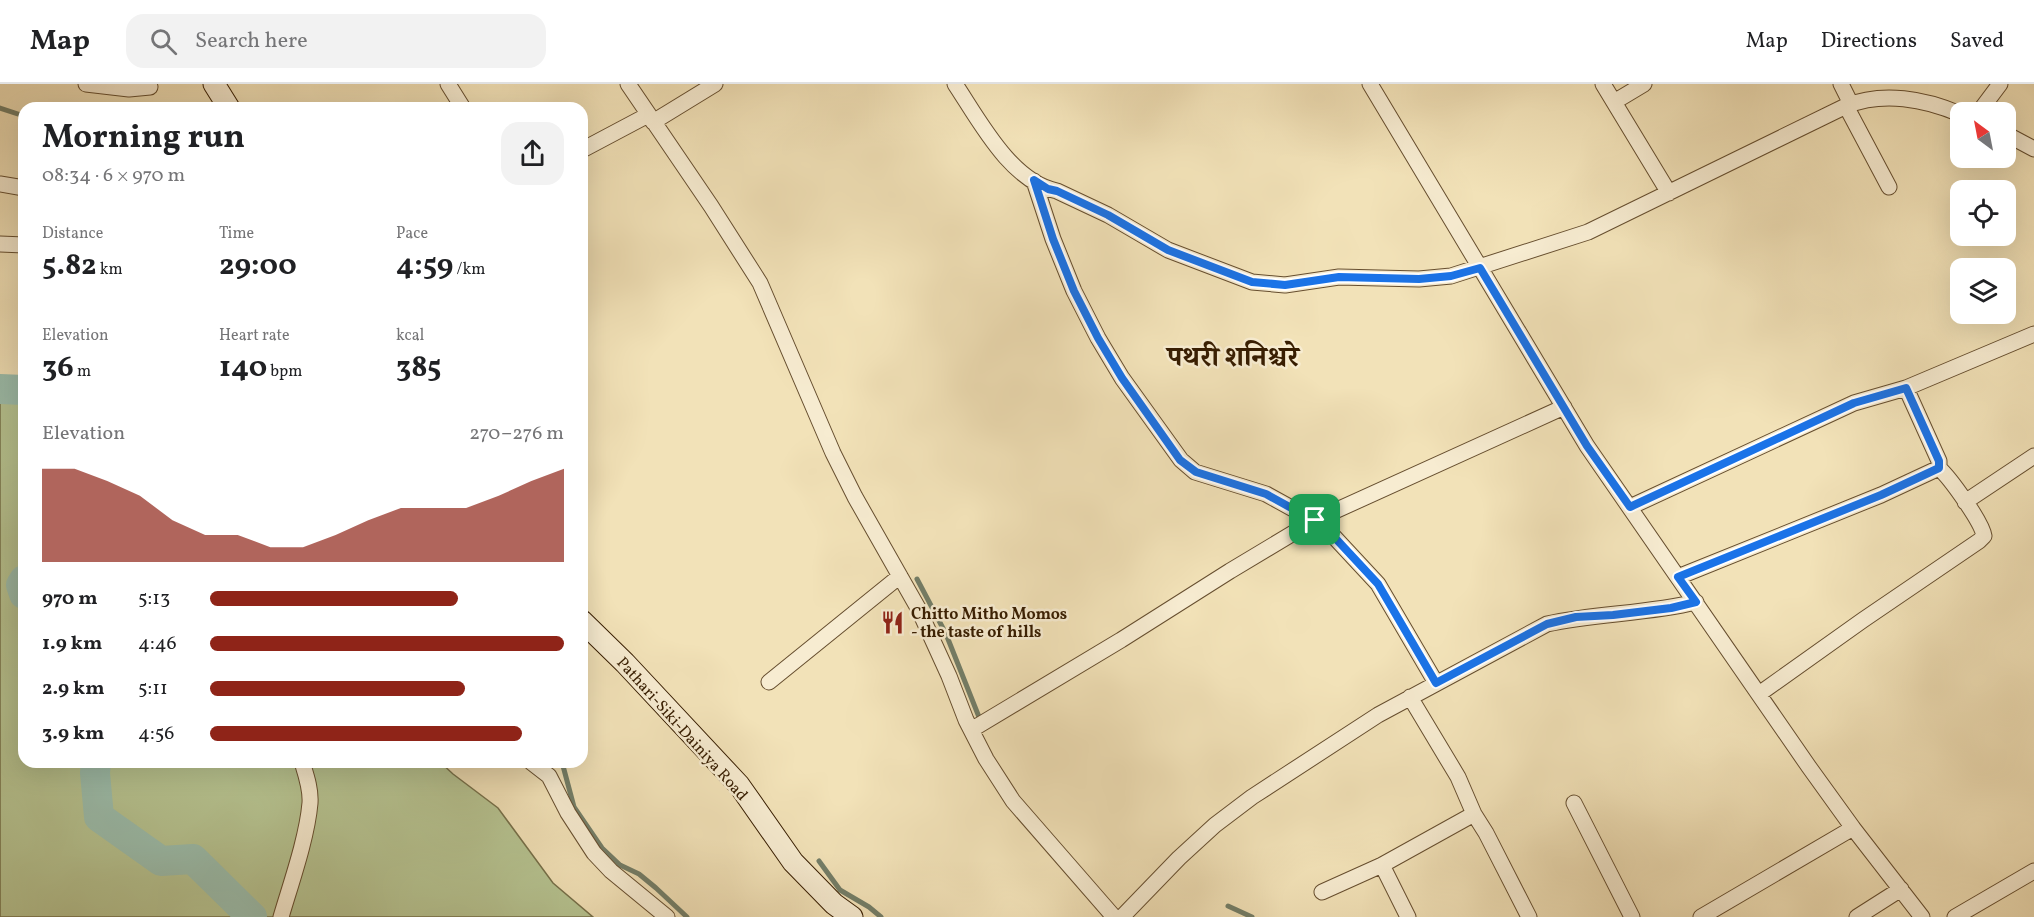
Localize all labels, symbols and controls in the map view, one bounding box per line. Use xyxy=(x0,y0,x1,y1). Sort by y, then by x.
search box xyxy=(126,14,546,68)
text: Map xyxy=(30,22,90,61)
icon: search xyxy=(147,25,180,58)
text: Search here xyxy=(195,26,308,57)
text: Map xyxy=(1746,27,1788,56)
text: Directions xyxy=(1821,27,1917,56)
text: Saved xyxy=(1950,27,2004,56)
north arrow xyxy=(1950,102,2016,168)
map controls xyxy=(1950,102,2016,324)
text: Morning run xyxy=(42,116,245,162)
button: share xyxy=(501,122,564,185)
text: 08:34 · 6 × 970 m xyxy=(42,162,185,190)
button: locate xyxy=(1950,180,2016,246)
text: Distance xyxy=(42,223,103,245)
text: Time xyxy=(219,223,254,245)
text: Pace xyxy=(396,223,428,245)
text: 5.82 xyxy=(42,245,97,287)
text: 29:00 xyxy=(219,245,297,287)
text: 4:59 xyxy=(396,245,453,287)
button: layers xyxy=(1950,258,2016,324)
text: km xyxy=(97,259,123,281)
text: /km xyxy=(453,259,485,281)
text: Elevation xyxy=(42,325,109,347)
text: Heart rate xyxy=(219,325,290,347)
text: kcal xyxy=(396,325,424,347)
district label: पथरी शनिश्चरे xyxy=(1165,339,1301,378)
text: 36 xyxy=(42,347,74,389)
text: 140 xyxy=(219,347,267,389)
text: 385 xyxy=(396,347,441,389)
text: m xyxy=(74,361,91,383)
text: bpm xyxy=(267,361,302,383)
text: Elevation xyxy=(42,420,125,448)
text: 270–276 m xyxy=(469,420,564,448)
pin xyxy=(1289,494,1340,545)
icon: arrive xyxy=(1298,503,1331,536)
text: 970 m xyxy=(42,585,98,613)
text: 5:13 xyxy=(138,585,170,613)
place label: Chitto Mitho Momos - the taste of hills xyxy=(911,604,1067,644)
restaurant icon: Chitto Mitho Momos - the taste of hills xyxy=(880,609,906,635)
text: 1.9 km xyxy=(42,630,102,658)
text: 4:46 xyxy=(138,630,177,658)
street label: Pathari-Siki-Dainiya Road xyxy=(611,653,752,806)
text: 2.9 km xyxy=(42,675,105,703)
text: 5:11 xyxy=(138,675,168,703)
text: 3.9 km xyxy=(42,720,104,748)
text: 4:56 xyxy=(138,720,174,748)

